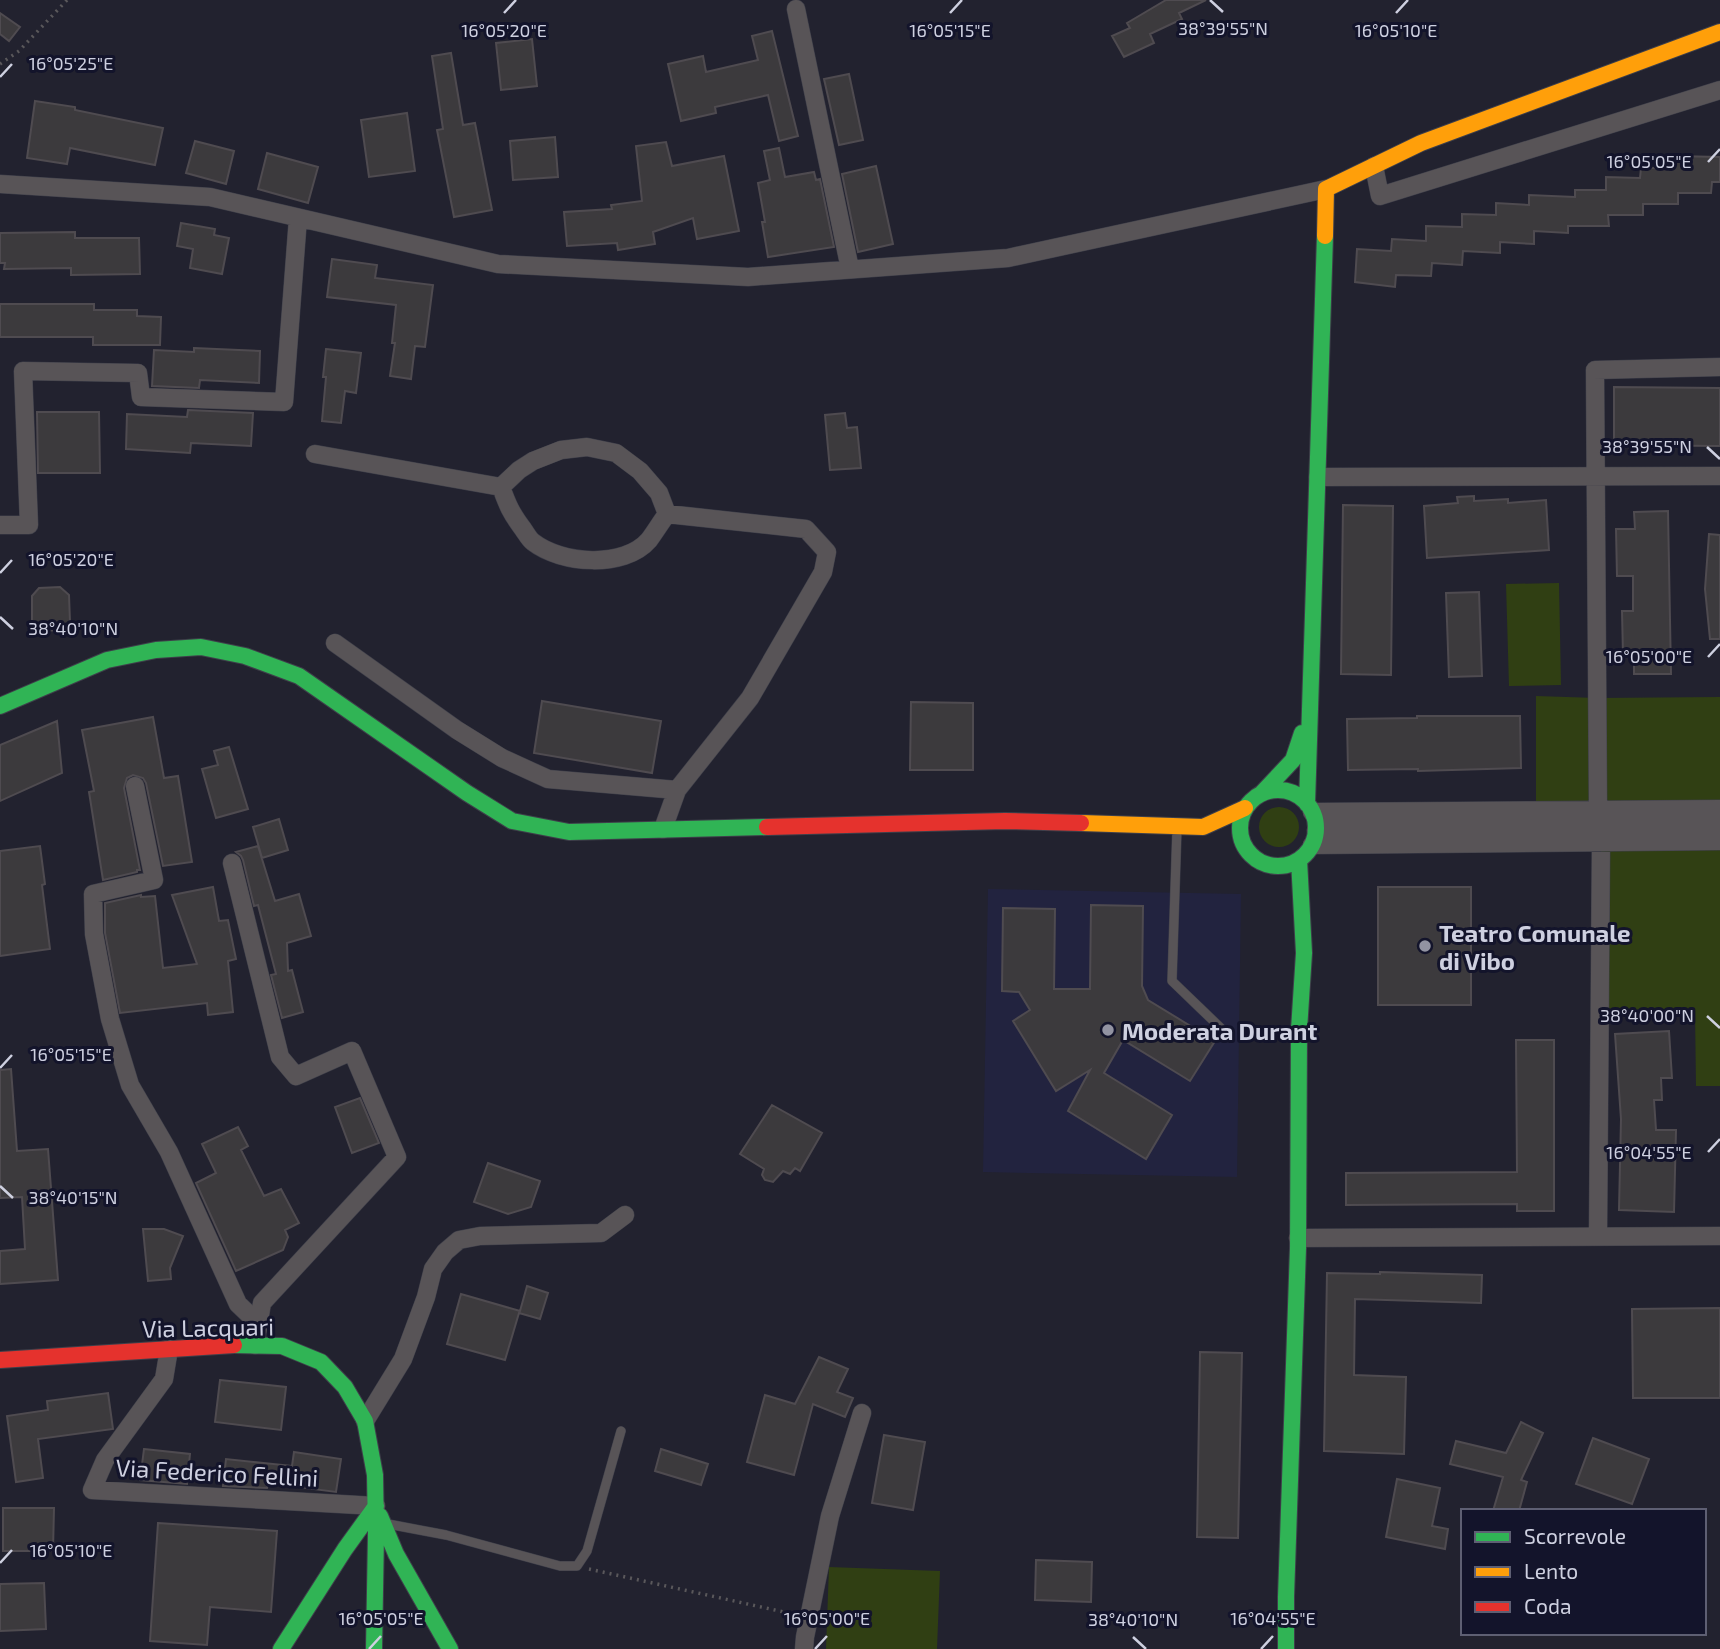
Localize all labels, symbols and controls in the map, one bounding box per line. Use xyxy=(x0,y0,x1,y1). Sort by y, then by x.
text: 38°39'55"N xyxy=(1178,17,1268,39)
text: 16°05'20"E xyxy=(461,19,547,41)
text: 16°05'15"E xyxy=(909,19,991,41)
text: 16°05'10"E xyxy=(1355,19,1437,41)
text: 16°05'25"E xyxy=(29,52,113,74)
text: 16°05'05"E xyxy=(1606,150,1692,172)
text: 38°39'55"N xyxy=(1602,435,1692,457)
text: 16°05'20"E xyxy=(28,548,114,570)
text: 38°40'10"N xyxy=(28,617,118,639)
text: 16°05'00"E xyxy=(1606,645,1692,667)
place label: Teatro Comunale di Vibo xyxy=(1439,918,1631,975)
marker: Teatro Comunale di Vibo xyxy=(1417,938,1433,954)
text: 38°40'00"N xyxy=(1600,1004,1694,1026)
place label: Moderata Durant xyxy=(1122,1016,1317,1045)
marker: Moderata Durant xyxy=(1100,1022,1116,1038)
text: 16°05'15"E xyxy=(30,1043,112,1065)
text: 16°04'55"E xyxy=(1606,1141,1692,1163)
text: 38°40'15"N xyxy=(28,1186,118,1208)
street label: Via Lacquari xyxy=(142,1311,274,1343)
street label: Via Federico Fellini xyxy=(115,1452,319,1492)
legend xyxy=(1461,1509,1706,1635)
text: Scorrevole xyxy=(1524,1523,1626,1548)
text: 16°05'10"E xyxy=(30,1539,112,1561)
text: Lento xyxy=(1524,1558,1578,1583)
text: Coda xyxy=(1524,1593,1571,1618)
text: 16°05'05"E xyxy=(338,1607,424,1629)
text: 16°05'00"E xyxy=(784,1607,870,1629)
text: 16°04'55"E xyxy=(1230,1607,1316,1629)
text: 38°40'10"N xyxy=(1088,1608,1178,1630)

